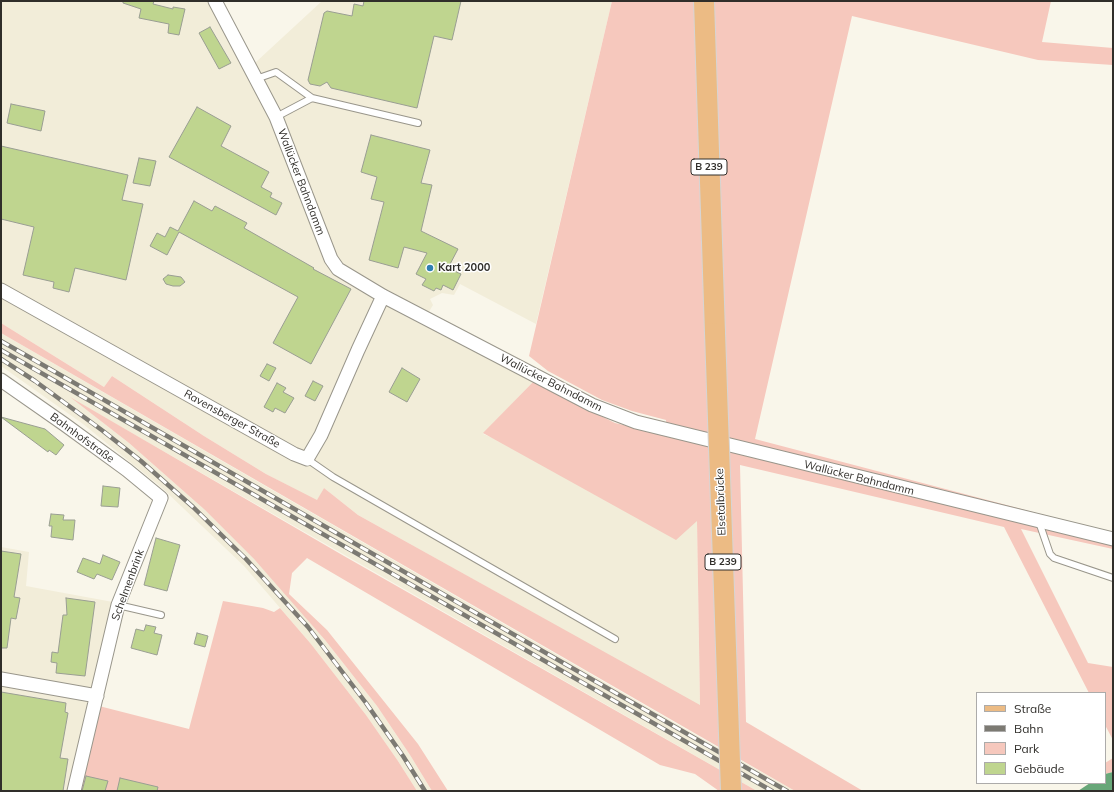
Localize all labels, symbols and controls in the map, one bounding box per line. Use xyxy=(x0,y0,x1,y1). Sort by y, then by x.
street label: Wallücker Bahndamm xyxy=(275,127,327,237)
road number: B 239 xyxy=(691,159,727,175)
place label: Kart 2000 xyxy=(438,261,490,275)
marker: Kart 2000 xyxy=(425,263,435,273)
street label: Wallücker Bahndamm xyxy=(498,351,604,415)
street label: Ravensberger Straße xyxy=(182,387,282,451)
street label: Bahnhofstraße xyxy=(47,410,117,466)
street label: Wallücker Bahndamm xyxy=(803,458,915,498)
street label: Elsetalbrücke xyxy=(713,468,729,536)
street label: Schelmenbrink xyxy=(109,548,147,622)
road number: B 239 xyxy=(705,554,741,570)
legend xyxy=(976,692,1106,784)
text: Straße xyxy=(1014,701,1051,716)
text: Bahn xyxy=(1014,721,1043,736)
text: Park xyxy=(1014,741,1039,756)
text: Gebäude xyxy=(1014,761,1064,776)

